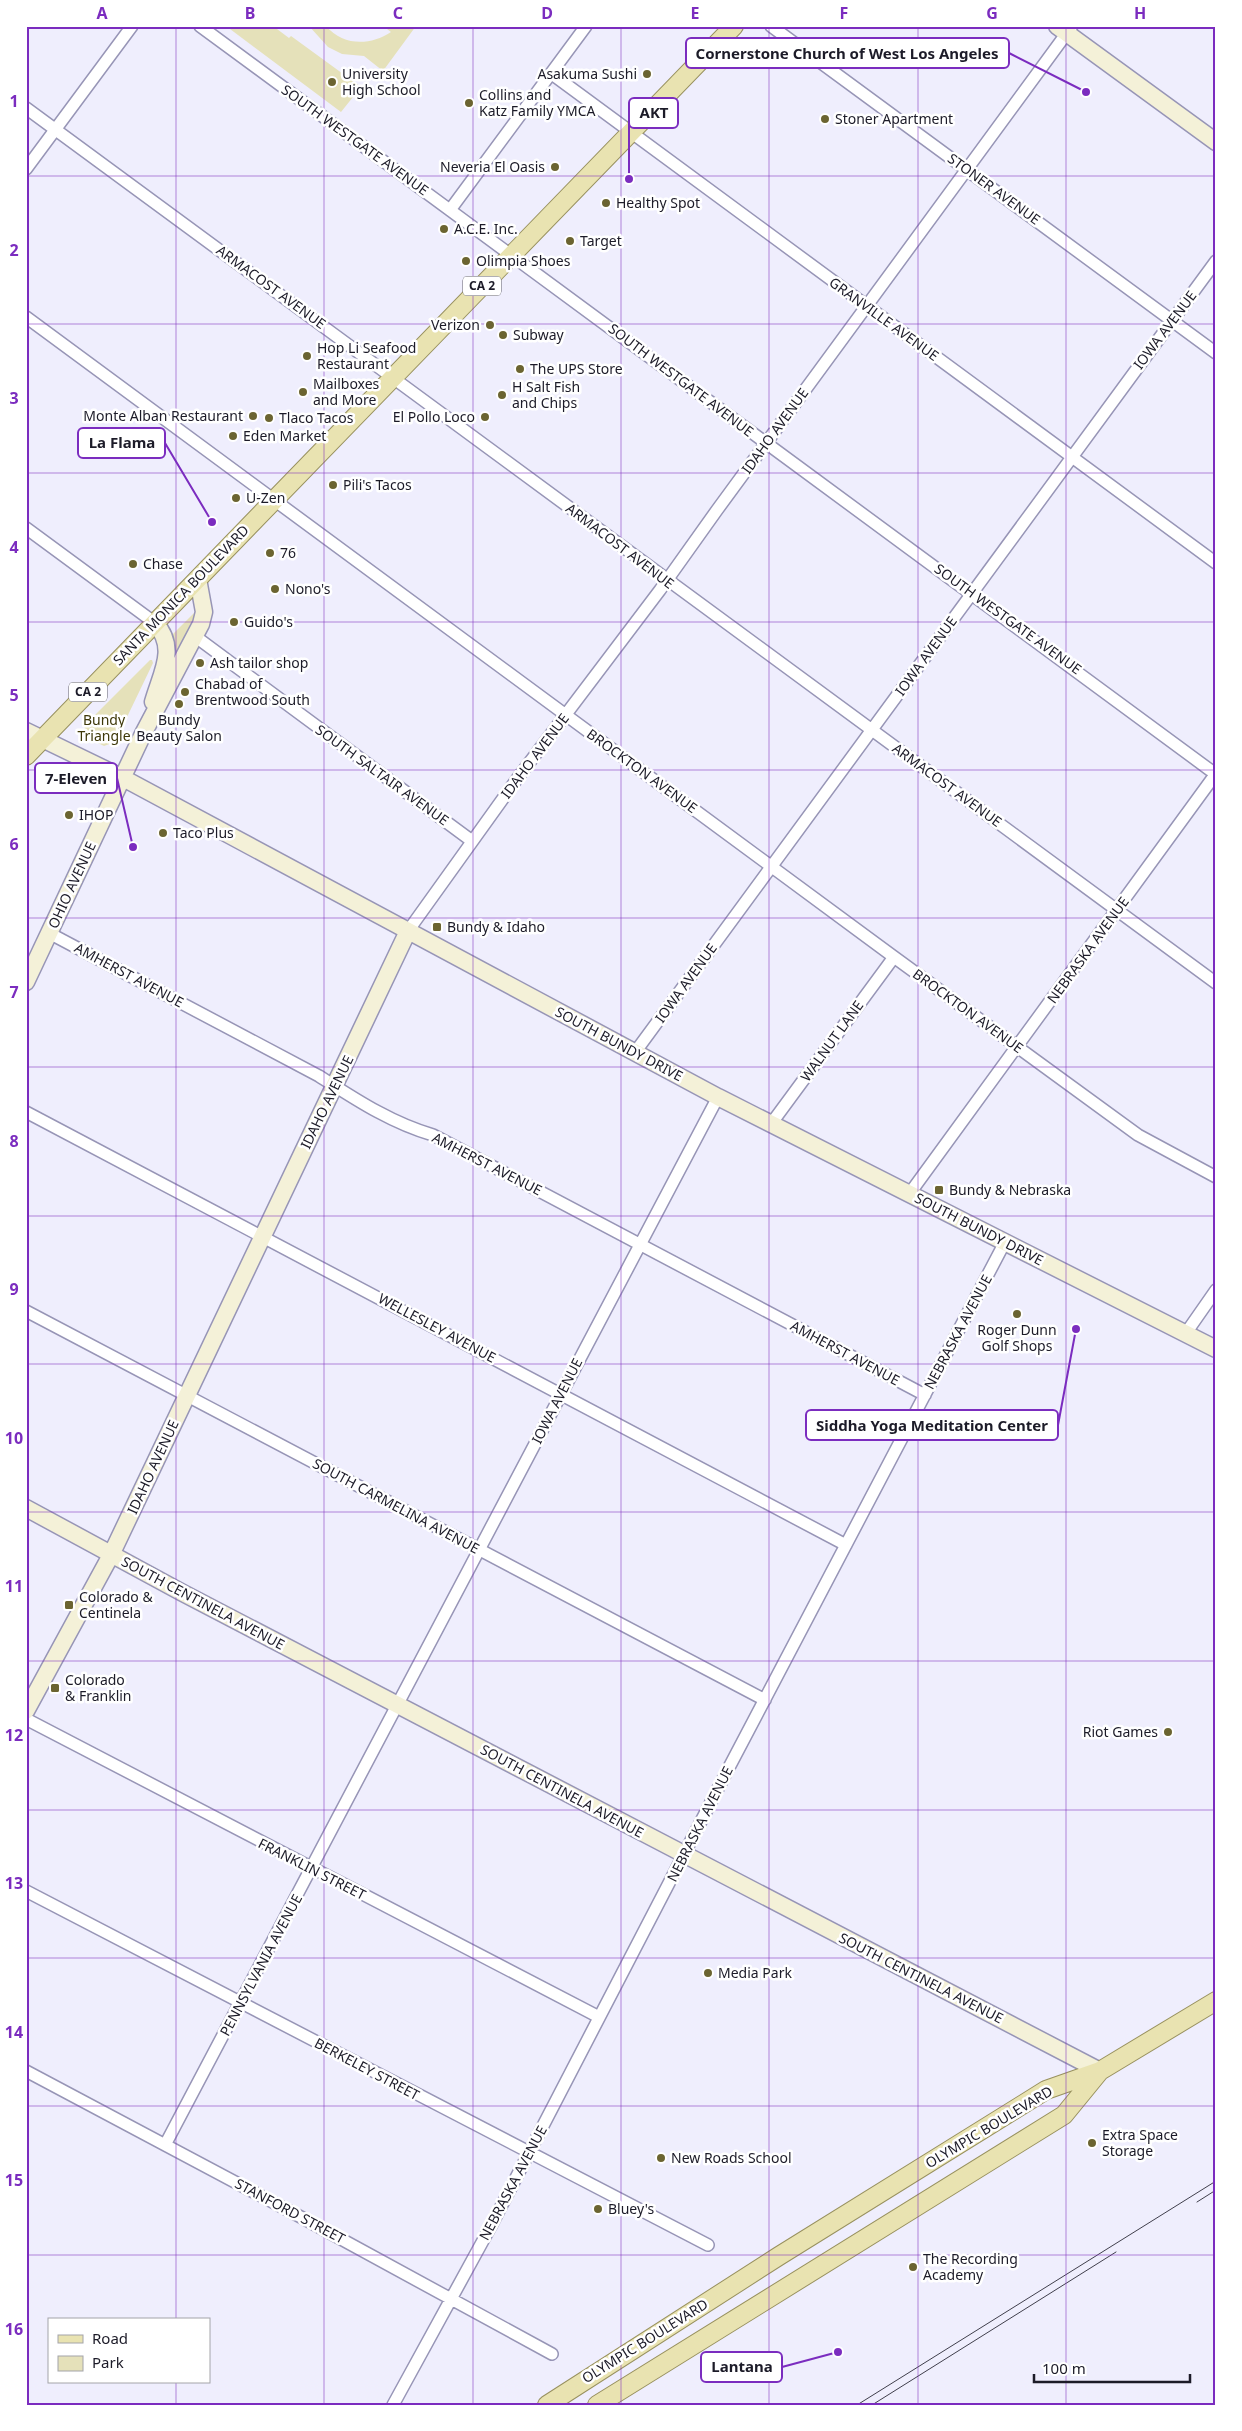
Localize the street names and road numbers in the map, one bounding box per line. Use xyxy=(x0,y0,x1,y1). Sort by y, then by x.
street label: SOUTH WESTGATE AVENUE xyxy=(278,80,433,199)
street label: STONER AVENUE xyxy=(944,149,1044,229)
street label: ARMACOST AVENUE xyxy=(213,240,330,333)
street label: GRANVILLE AVENUE xyxy=(826,272,943,365)
road number: CA 2 xyxy=(463,276,501,296)
street label: IOWA AVENUE xyxy=(1129,287,1200,373)
street label: SOUTH WESTGATE AVENUE xyxy=(605,319,758,441)
street label: IDAHO AVENUE xyxy=(737,384,812,477)
street label: ARMACOST AVENUE xyxy=(562,499,678,593)
street label: SANTA MONICA BOULEVARD xyxy=(108,520,253,669)
street label: SOUTH WESTGATE AVENUE xyxy=(931,559,1086,678)
street label: IOWA AVENUE xyxy=(890,612,961,699)
road number: CA 2 xyxy=(69,682,107,702)
street label: IDAHO AVENUE xyxy=(496,709,573,802)
street label: SOUTH SALTAIR AVENUE xyxy=(312,720,453,829)
street label: BROCKTON AVENUE xyxy=(583,724,701,817)
street label: ARMACOST AVENUE xyxy=(889,738,1006,831)
street label: OHIO AVENUE xyxy=(43,838,100,931)
street label: NEBRASKA AVENUE xyxy=(1042,893,1133,1007)
street label: AMHERST AVENUE xyxy=(71,938,187,1011)
street label: IOWA AVENUE xyxy=(650,939,721,1026)
street label: BROCKTON AVENUE xyxy=(909,964,1027,1057)
street label: WALNUT LANE xyxy=(796,996,867,1085)
street label: SOUTH BUNDY DRIVE xyxy=(552,1002,686,1085)
street label: IDAHO AVENUE xyxy=(296,1052,357,1152)
street label: AMHERST AVENUE xyxy=(429,1128,545,1199)
street label: SOUTH BUNDY DRIVE xyxy=(912,1188,1047,1269)
street label: NEBRASKA AVENUE xyxy=(919,1271,996,1392)
street label: WELLESLEY AVENUE xyxy=(375,1288,499,1367)
street label: AMHERST AVENUE xyxy=(787,1316,903,1389)
street label: IOWA AVENUE xyxy=(527,1355,586,1447)
street label: IDAHO AVENUE xyxy=(122,1417,183,1517)
street label: SOUTH CARMELINA AVENUE xyxy=(310,1453,483,1558)
street label: SOUTH CENTINELA AVENUE xyxy=(118,1551,288,1654)
street label: SOUTH CENTINELA AVENUE xyxy=(477,1739,647,1842)
street label: NEBRASKA AVENUE xyxy=(662,1763,737,1885)
street label: FRANKLIN STREET xyxy=(255,1833,369,1904)
street label: PENNSYLVANIA AVENUE xyxy=(215,1890,306,2039)
street label: SOUTH CENTINELA AVENUE xyxy=(836,1928,1007,2027)
street label: BERKELEY STREET xyxy=(311,2033,423,2104)
street label: OLYMPIC BOULEVARD xyxy=(922,2081,1056,2172)
street label: NEBRASKA AVENUE xyxy=(474,2122,551,2243)
street label: STANFORD STREET xyxy=(232,2173,349,2248)
street label: OLYMPIC BOULEVARD xyxy=(578,2294,711,2387)

